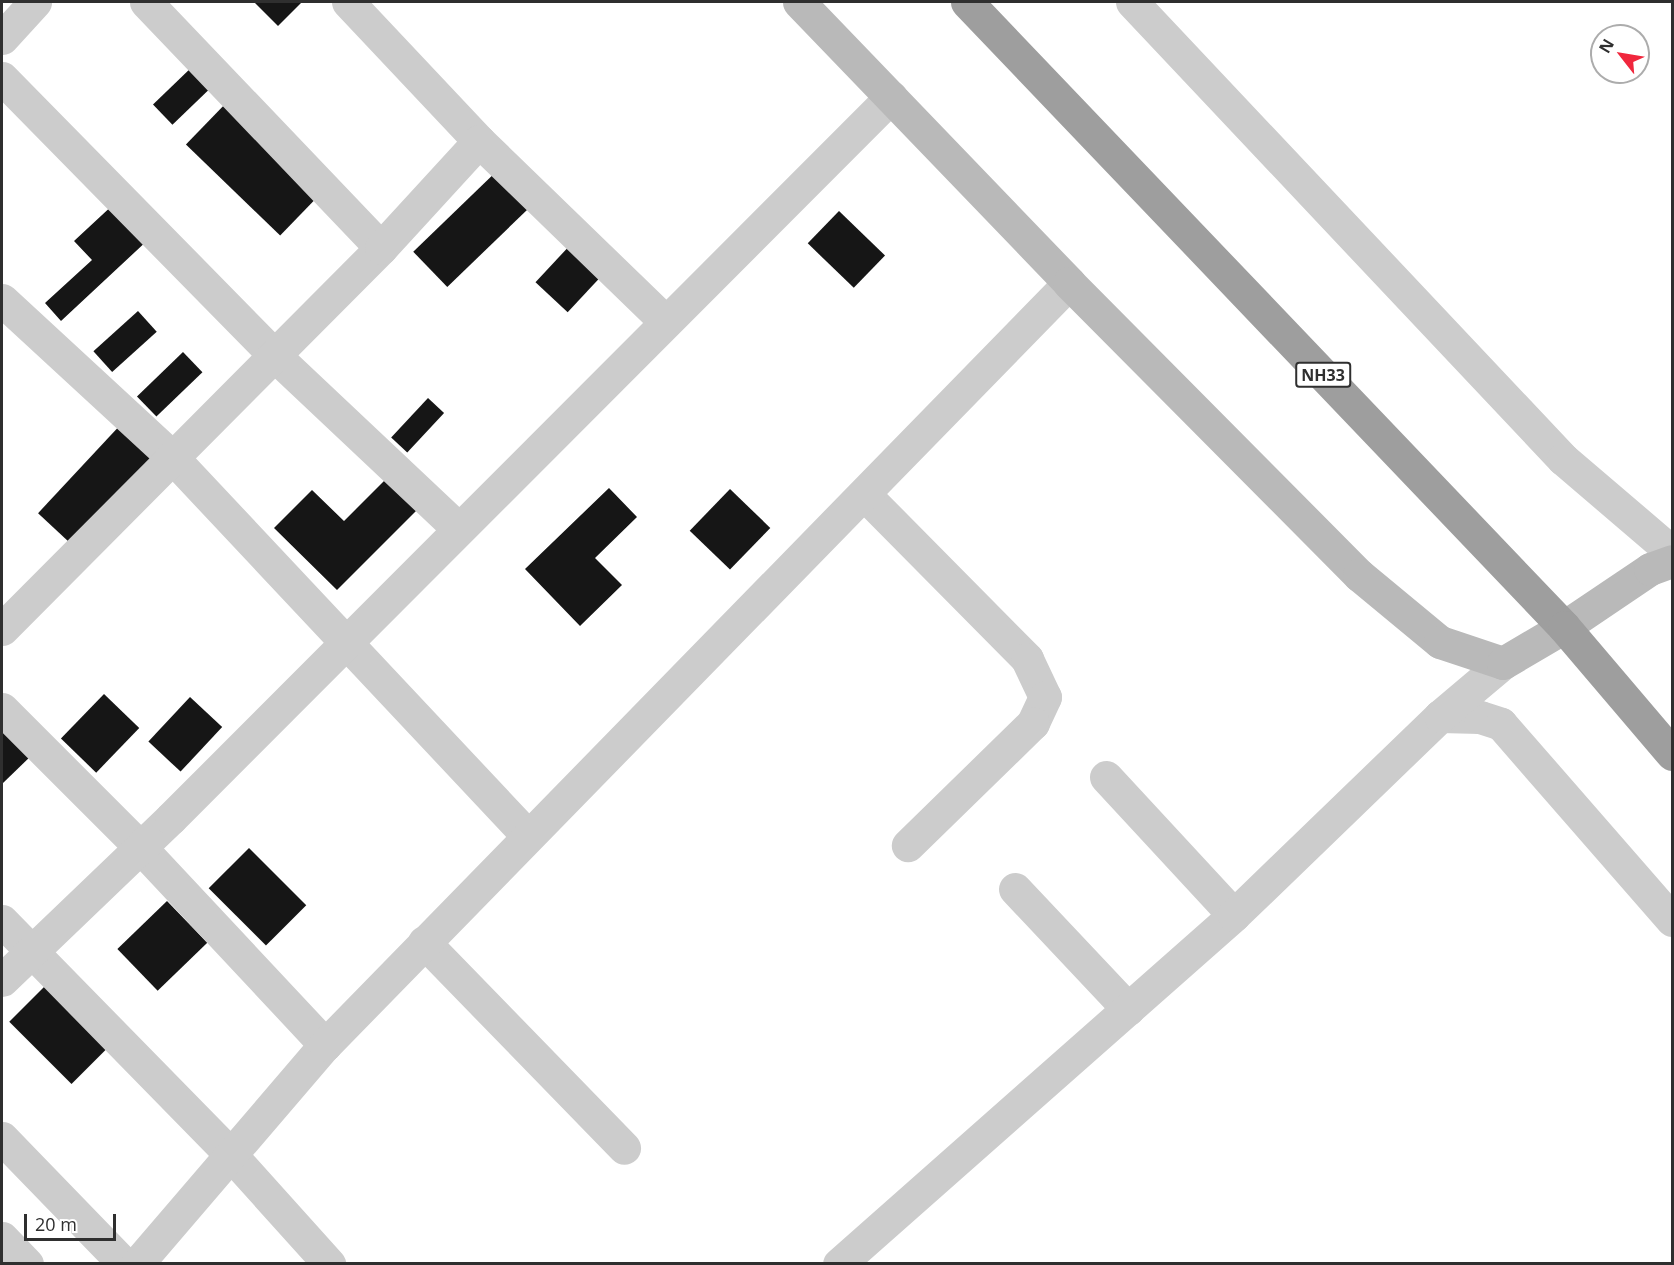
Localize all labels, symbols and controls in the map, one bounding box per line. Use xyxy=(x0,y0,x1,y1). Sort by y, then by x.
north arrow xyxy=(1590,24,1650,84)
text: N xyxy=(1594,35,1619,57)
road number: NH33 xyxy=(1294,362,1352,388)
scale bar xyxy=(27,1202,118,1240)
text: 20 m xyxy=(35,1212,77,1236)

